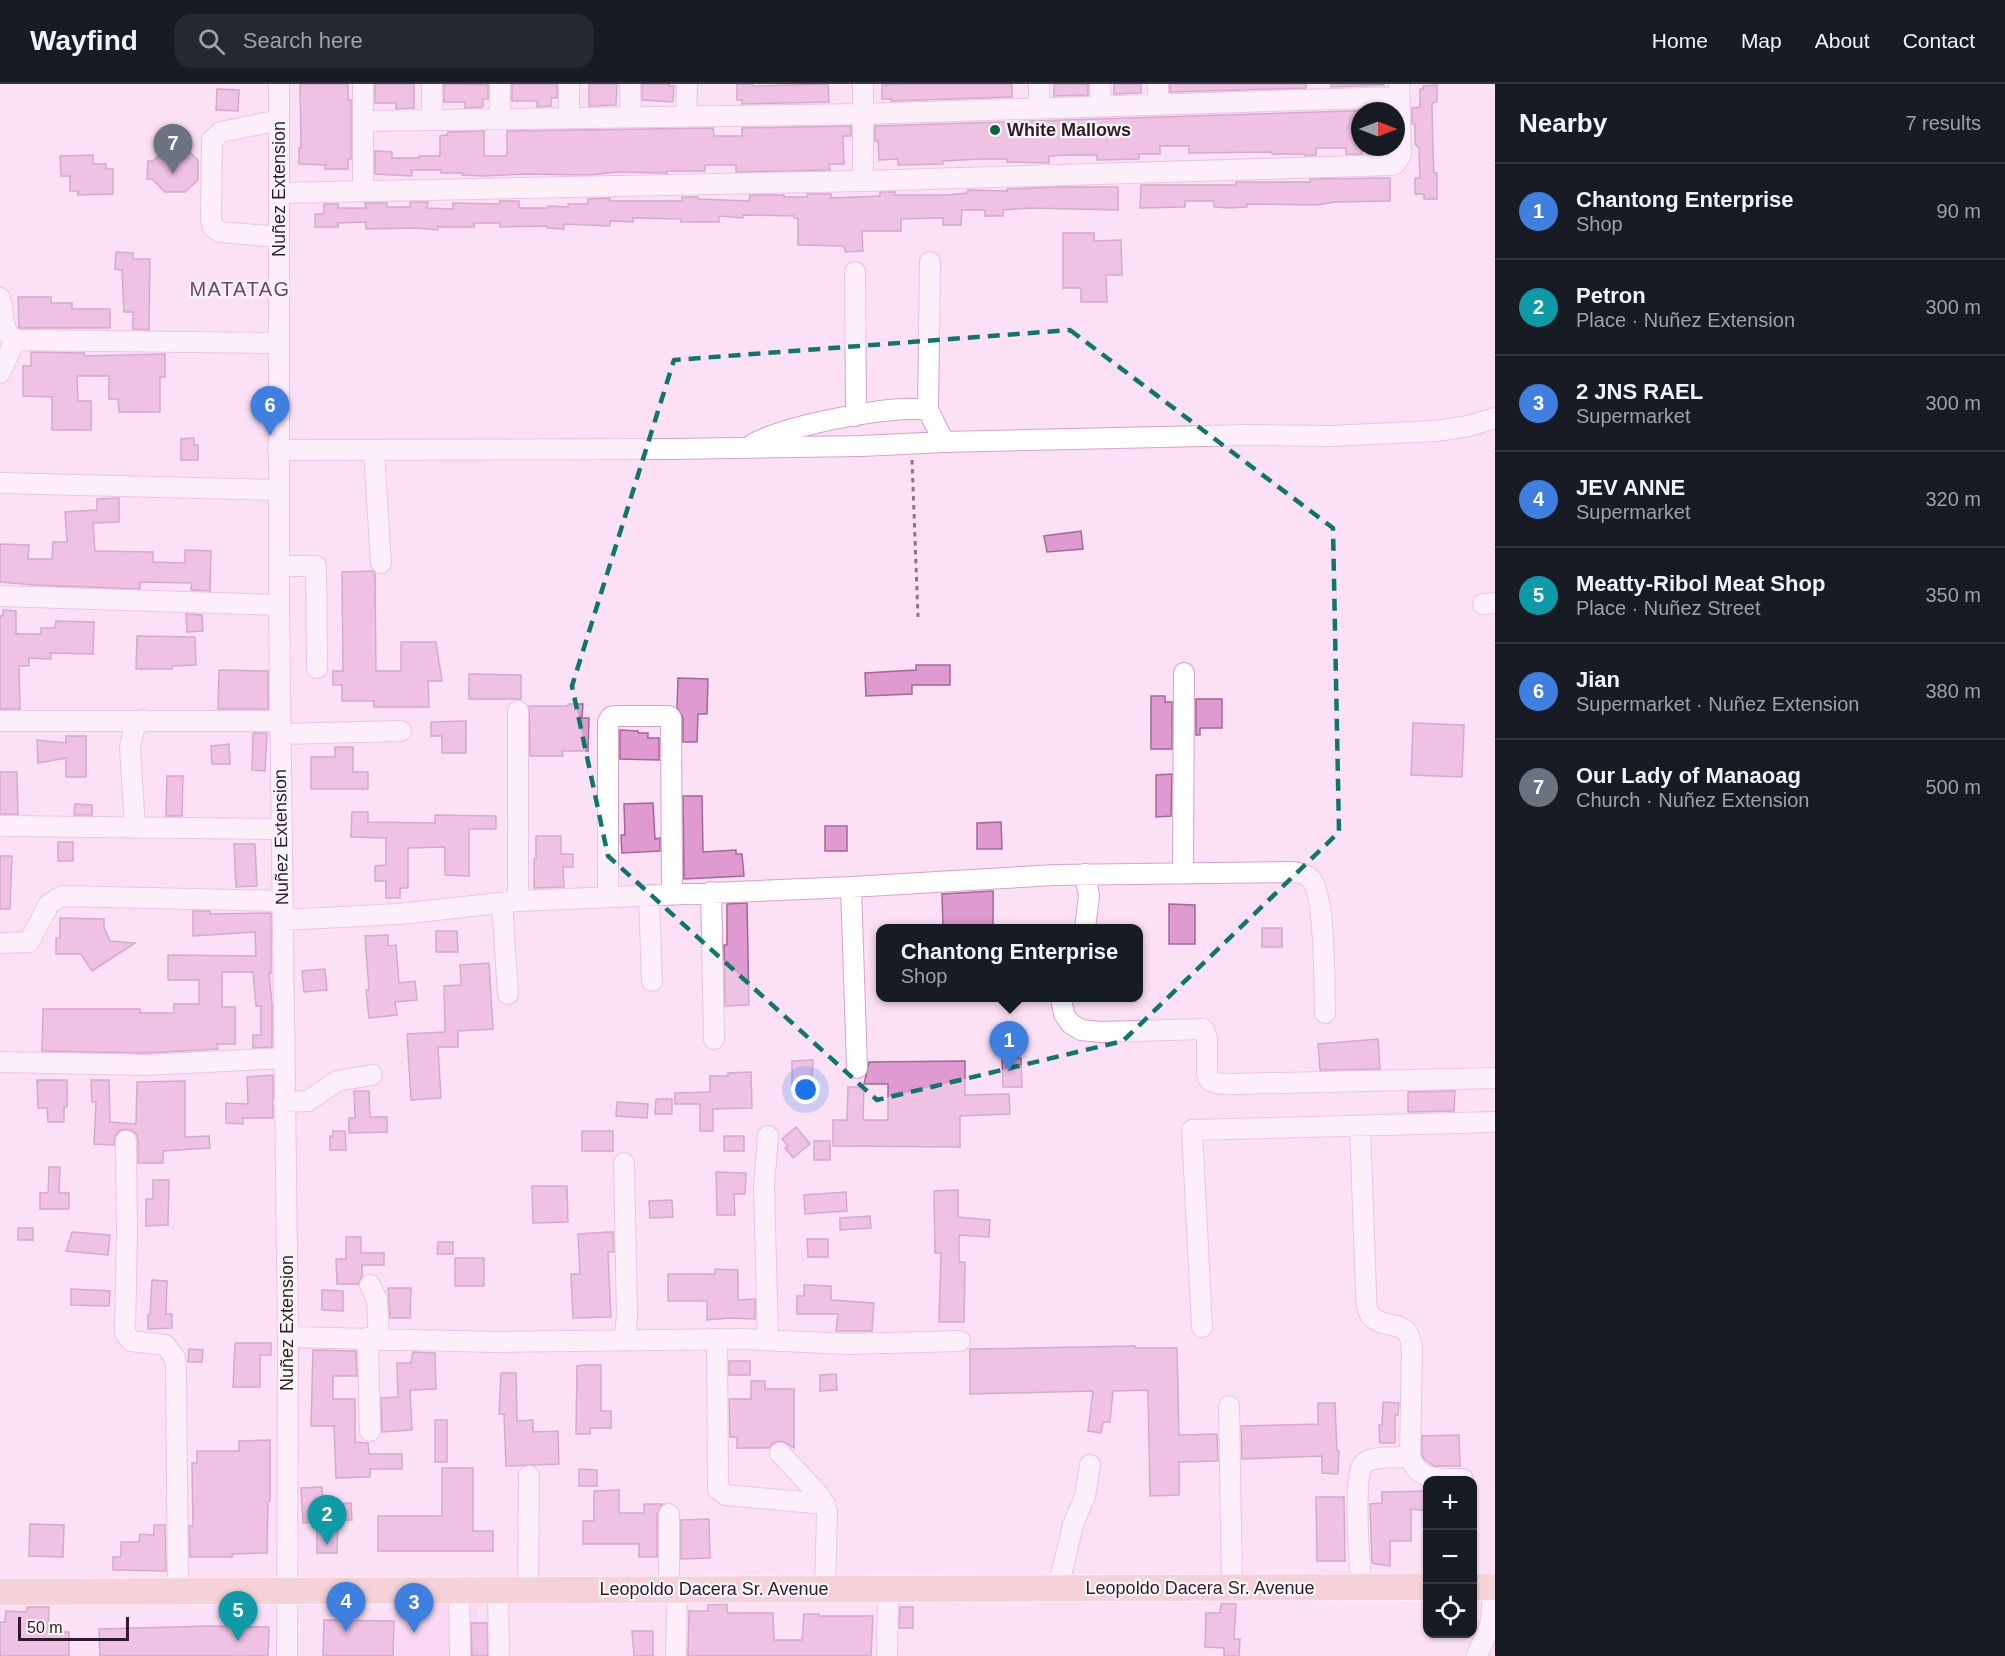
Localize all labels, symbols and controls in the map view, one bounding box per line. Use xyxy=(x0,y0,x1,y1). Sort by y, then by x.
search box xyxy=(174,14,594,68)
text: Wayfind xyxy=(30,25,138,56)
icon: search xyxy=(195,25,228,58)
text: Search here xyxy=(243,28,363,53)
text: Home xyxy=(1652,29,1708,52)
text: Map xyxy=(1741,29,1782,52)
text: About xyxy=(1815,29,1870,52)
text: Contact xyxy=(1903,29,1975,52)
north arrow xyxy=(1351,102,1405,156)
text: Nearby xyxy=(1519,108,1607,138)
text: 7 results xyxy=(1905,112,1981,134)
place label: White Mallows xyxy=(1007,120,1131,140)
street label: Nuñez Extension xyxy=(269,121,289,257)
marker: White Mallows xyxy=(988,123,1002,137)
pin: 7 xyxy=(154,124,192,174)
text: Chantong Enterprise xyxy=(1576,187,1794,212)
text: 1 xyxy=(1533,200,1544,222)
text: 90 m xyxy=(1937,200,1981,222)
text: Shop xyxy=(1576,213,1623,235)
district label: MATATAG xyxy=(189,278,291,300)
text: Petron xyxy=(1576,283,1646,308)
text: 2 xyxy=(1533,296,1544,318)
text: 300 m xyxy=(1925,296,1981,318)
text: Place · Nuñez Extension xyxy=(1576,309,1795,331)
text: 2 JNS RAEL xyxy=(1576,379,1703,404)
pin: 6 xyxy=(250,386,290,436)
text: 3 xyxy=(1533,392,1544,414)
text: 300 m xyxy=(1925,392,1981,414)
text: Supermarket xyxy=(1576,405,1691,427)
text: JEV ANNE xyxy=(1576,475,1685,500)
text: 4 xyxy=(1533,488,1544,510)
text: 320 m xyxy=(1925,488,1981,510)
text: Supermarket xyxy=(1576,501,1691,523)
text: Meatty-Ribol Meat Shop xyxy=(1576,571,1825,596)
text: 5 xyxy=(1533,584,1544,606)
text: 350 m xyxy=(1925,584,1981,606)
text: Place · Nuñez Street xyxy=(1576,597,1761,619)
text: Jian xyxy=(1576,667,1620,692)
text: 6 xyxy=(1533,680,1544,702)
text: 380 m xyxy=(1925,680,1981,702)
text: Supermarket · Nuñez Extension xyxy=(1576,693,1859,715)
text: Our Lady of Manaoag xyxy=(1576,763,1801,788)
street label: Nuñez Extension xyxy=(270,769,292,905)
text: 7 xyxy=(1533,776,1544,798)
text: 500 m xyxy=(1925,776,1981,798)
text: Church · Nuñez Extension xyxy=(1576,789,1809,811)
popup xyxy=(876,924,1143,1002)
text: Chantong Enterprise xyxy=(901,939,1118,964)
text: Shop xyxy=(901,965,947,987)
pin: 1 xyxy=(990,1022,1028,1071)
your location xyxy=(791,1075,820,1104)
street label: Nuñez Extension xyxy=(277,1255,297,1391)
map controls xyxy=(1423,1476,1477,1638)
button: + xyxy=(1423,1476,1477,1530)
pin: 2 xyxy=(308,1496,346,1545)
button: − xyxy=(1423,1530,1477,1584)
street label: Leopoldo Dacera Sr. Avenue xyxy=(1086,1578,1314,1598)
street label: Leopoldo Dacera Sr. Avenue xyxy=(600,1579,828,1599)
pin: 4 xyxy=(326,1582,366,1632)
pin: 3 xyxy=(394,1584,434,1633)
button: locate xyxy=(1423,1584,1477,1638)
pin: 5 xyxy=(218,1592,258,1641)
scale bar xyxy=(18,1614,129,1642)
text: 50 m xyxy=(27,1619,63,1636)

